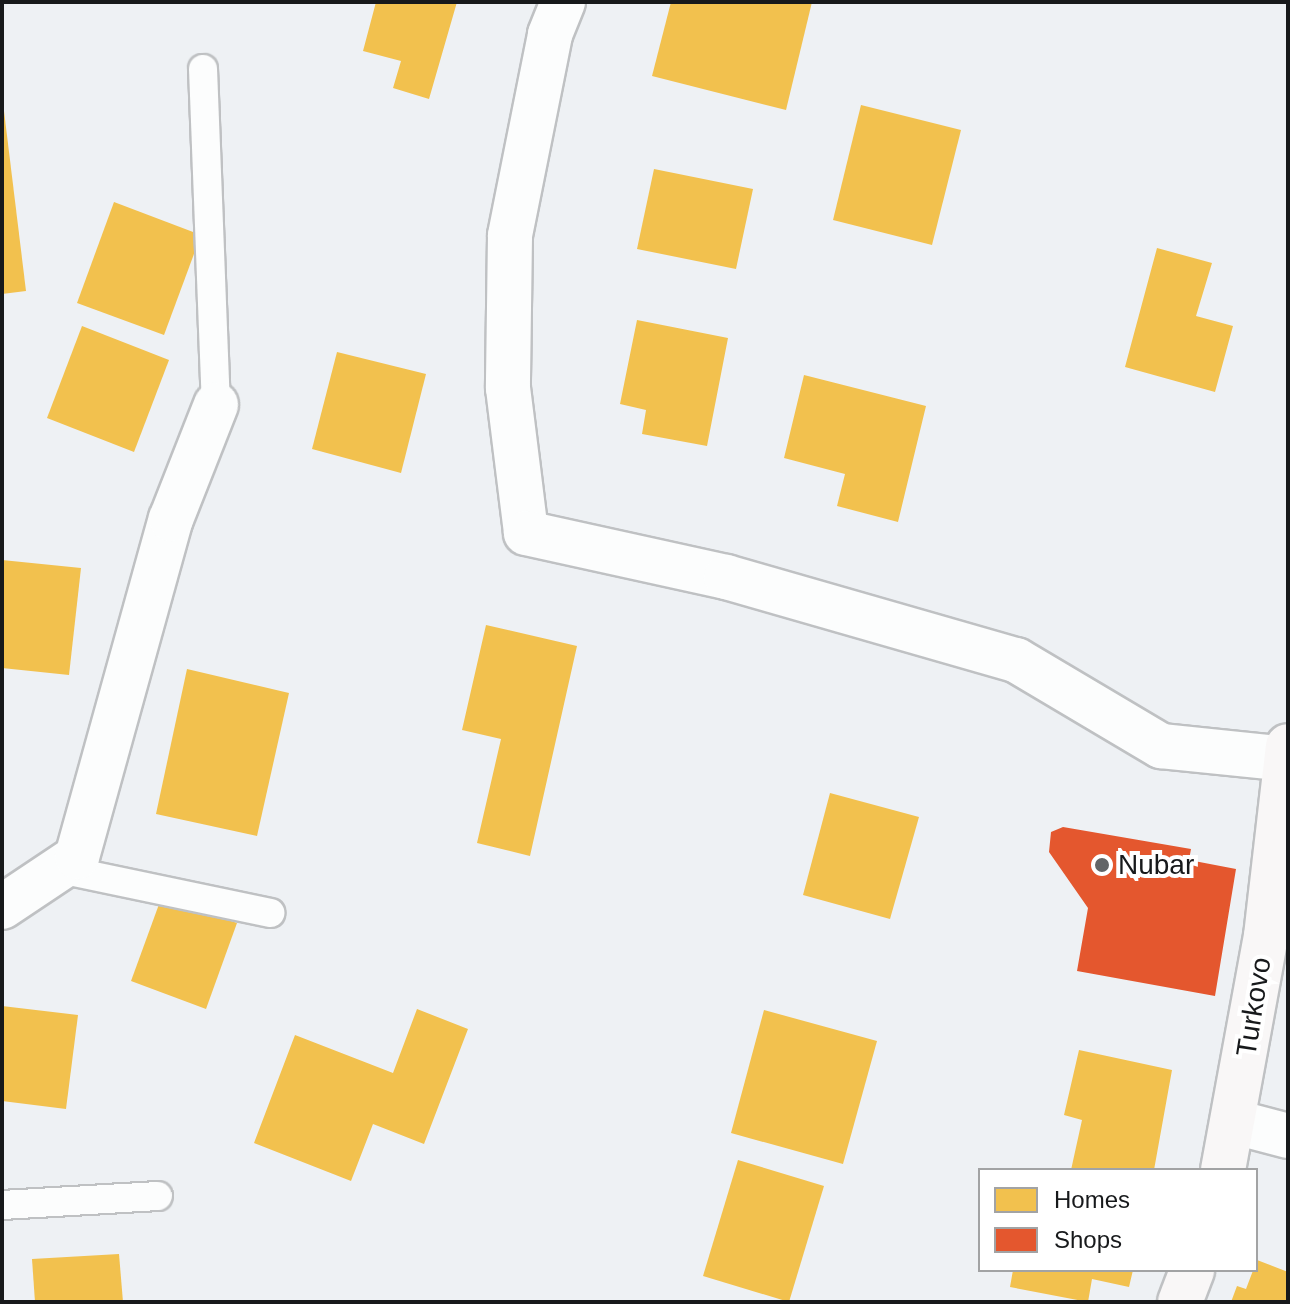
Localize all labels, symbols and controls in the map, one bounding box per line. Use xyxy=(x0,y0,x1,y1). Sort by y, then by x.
place label: Nubar xyxy=(1118,848,1194,882)
marker: Nubar xyxy=(1093,856,1111,874)
street label: Turkovo xyxy=(1230,955,1278,1059)
legend xyxy=(978,1168,1258,1272)
text: Homes xyxy=(1054,1186,1130,1213)
text: Shops xyxy=(1054,1226,1122,1253)

